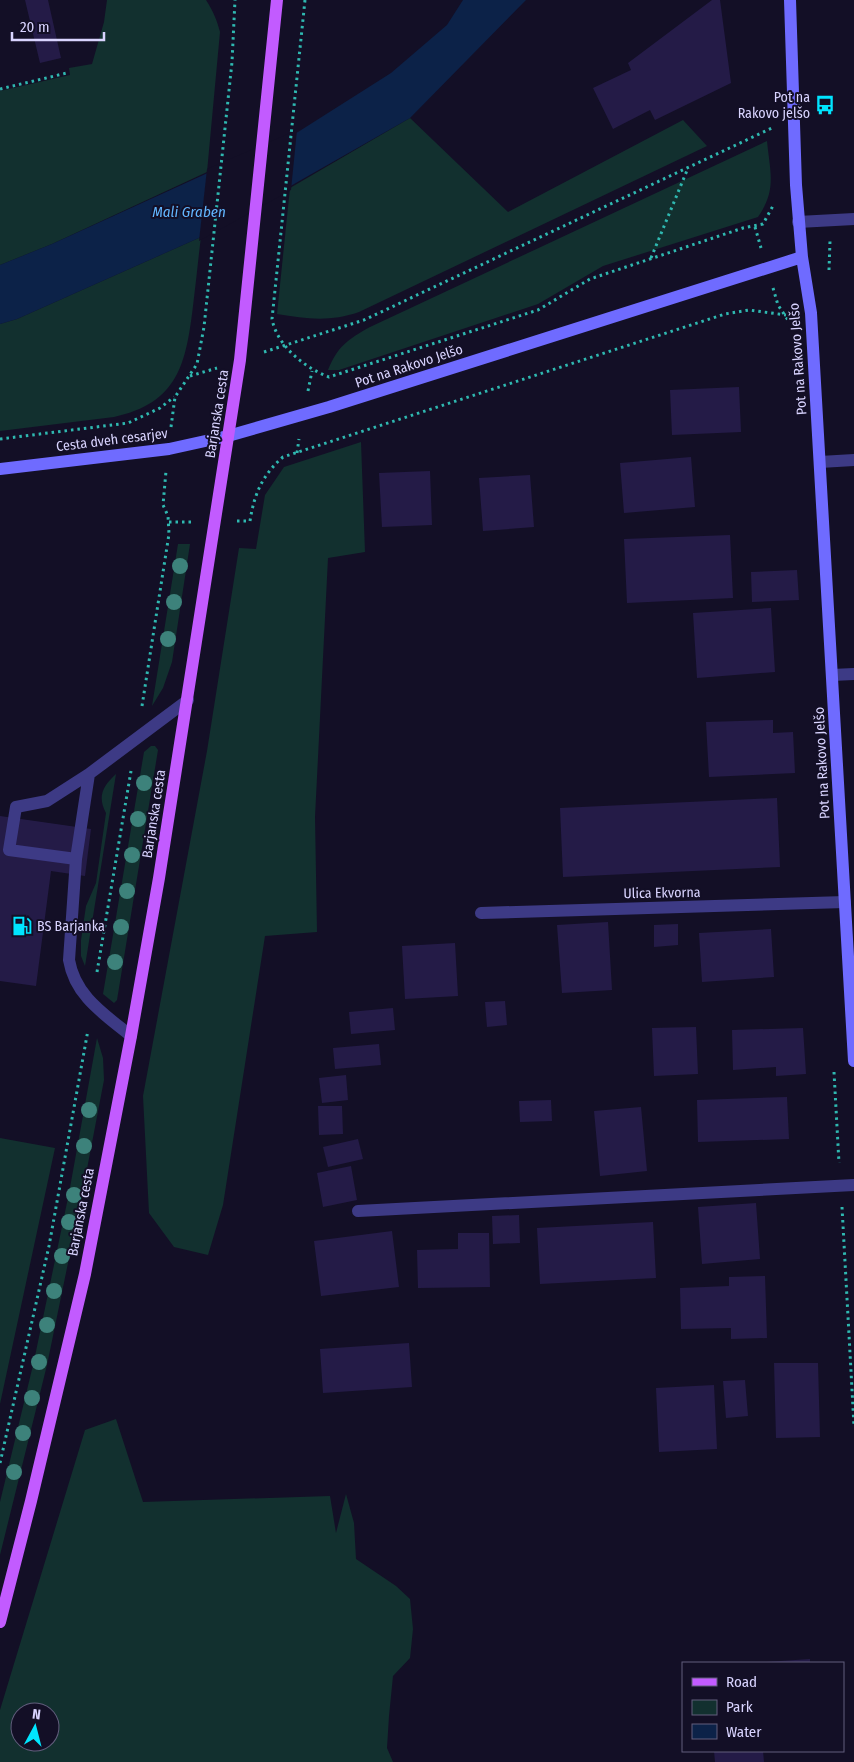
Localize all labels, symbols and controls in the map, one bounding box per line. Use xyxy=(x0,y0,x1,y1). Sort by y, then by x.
scale bar xyxy=(12,10,105,42)
text: 20 m xyxy=(20,18,50,36)
place label: Pot na Rakovo jelšo xyxy=(738,89,810,122)
bus stop icon: Pot na Rakovo jelšo xyxy=(814,94,836,116)
water label: Mali Graben xyxy=(152,203,226,221)
street label: Pot na Rakovo Jelšo xyxy=(786,302,810,416)
street label: Pot na Rakovo Jelšo xyxy=(353,341,465,391)
street label: Barjanska cesta xyxy=(202,368,232,459)
street label: Cesta dveh cesarjev xyxy=(55,425,170,455)
street label: Pot na Rakovo Jelšo xyxy=(811,706,833,820)
street label: Barjanska cesta xyxy=(139,768,169,859)
street label: Ulica Ekvorna xyxy=(623,884,701,902)
fuel station icon: BS Barjanka xyxy=(11,915,33,937)
place label: BS Barjanka xyxy=(37,918,105,935)
street label: Barjanska cesta xyxy=(64,1166,98,1258)
legend xyxy=(682,1662,844,1752)
text: Road xyxy=(726,1673,757,1691)
text: Park xyxy=(726,1698,753,1716)
north arrow xyxy=(10,1702,60,1752)
text: N xyxy=(31,1706,42,1724)
text: Water xyxy=(726,1723,762,1741)

